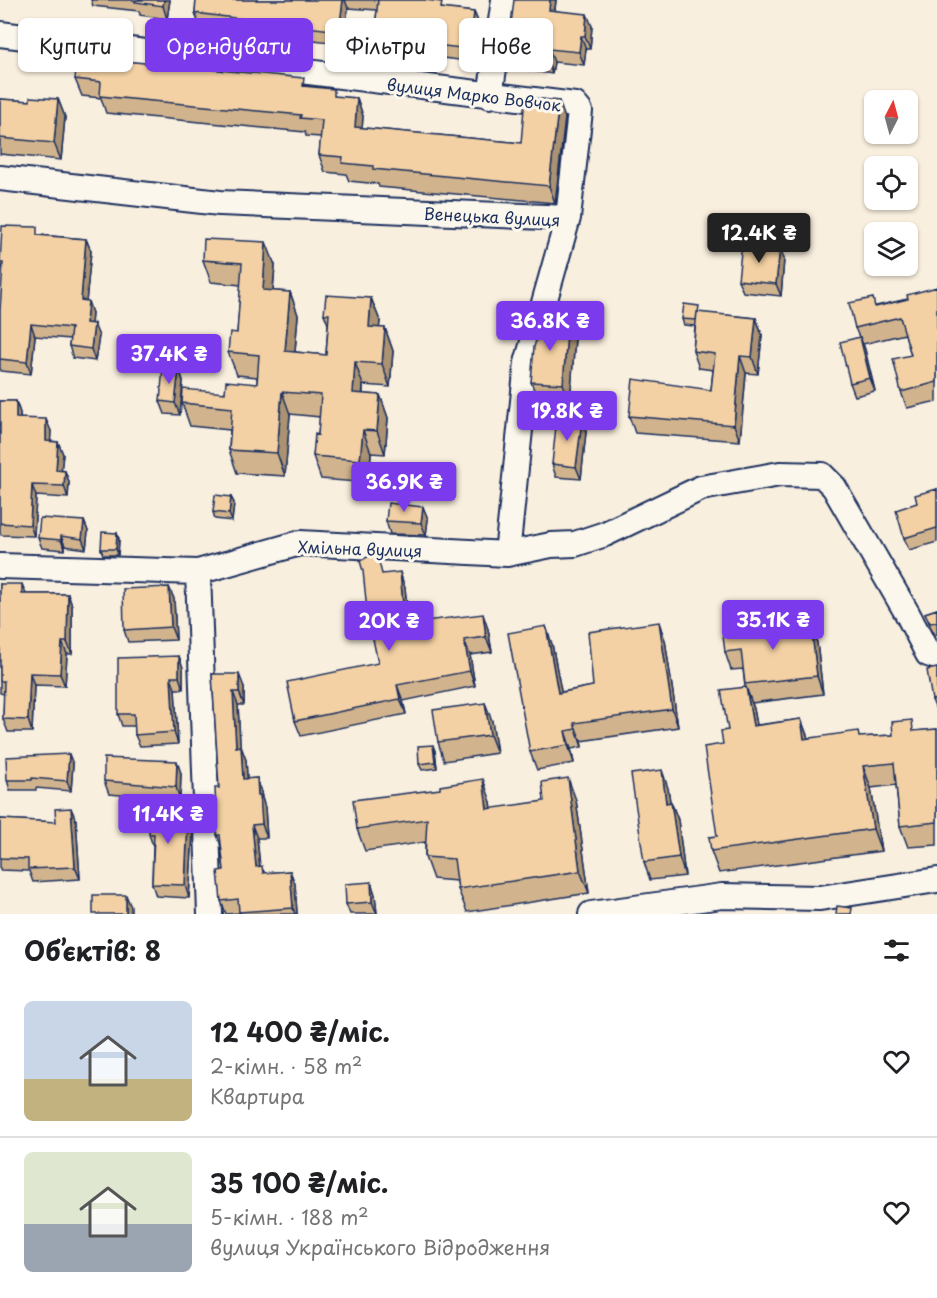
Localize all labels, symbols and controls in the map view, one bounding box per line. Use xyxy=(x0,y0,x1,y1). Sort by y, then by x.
chip: Купити xyxy=(18,18,133,72)
chip: Орендувати xyxy=(145,18,313,72)
chip: Фільтри xyxy=(325,18,447,72)
chip: Нове xyxy=(459,18,553,72)
street label: вулиця Марко Вовчок xyxy=(386,71,563,117)
north arrow xyxy=(864,90,918,144)
map controls xyxy=(864,90,918,276)
button: locate xyxy=(864,156,918,210)
street label: Венецька вулиця xyxy=(423,200,561,232)
pin: 12.4K ₴ xyxy=(704,213,814,264)
text: 12.4K ₴ xyxy=(721,217,797,247)
button: layers xyxy=(864,222,918,276)
pin: 36.8K ₴ xyxy=(495,301,605,352)
text: 36.8K ₴ xyxy=(510,305,590,335)
pin: 37.4K ₴ xyxy=(114,334,224,385)
text: 37.4K ₴ xyxy=(130,338,208,368)
pin: 19.8K ₴ xyxy=(512,391,622,442)
text: 19.8K ₴ xyxy=(531,395,603,425)
pin: 36.9K ₴ xyxy=(349,462,459,513)
text: 36.9K ₴ xyxy=(365,466,443,496)
street label: Хмільна вулиця xyxy=(297,534,423,562)
pin: 35.1K ₴ xyxy=(718,600,828,651)
pin: 20K ₴ xyxy=(347,601,431,652)
text: 35.1K ₴ xyxy=(736,604,810,634)
text: 20K ₴ xyxy=(358,605,420,635)
pin: 11.4K ₴ xyxy=(113,794,223,845)
text: 11.4K ₴ xyxy=(132,798,204,828)
text: Об’єктів: 8 xyxy=(24,931,161,970)
icon: filters xyxy=(880,934,913,967)
text: 12 400 ₴/міс. xyxy=(210,1012,390,1051)
icon: home xyxy=(72,1025,144,1097)
icon: heart xyxy=(880,1045,913,1078)
text: 2-кімн. · 58 m² xyxy=(210,1051,362,1081)
text: Квартира xyxy=(210,1081,304,1111)
text: 35 100 ₴/міс. xyxy=(210,1163,388,1202)
icon: home xyxy=(72,1176,144,1248)
icon: heart xyxy=(880,1196,913,1229)
text: 5-кімн. · 188 m² xyxy=(210,1202,369,1232)
text: вулиця Українського Відродження xyxy=(210,1232,550,1262)

